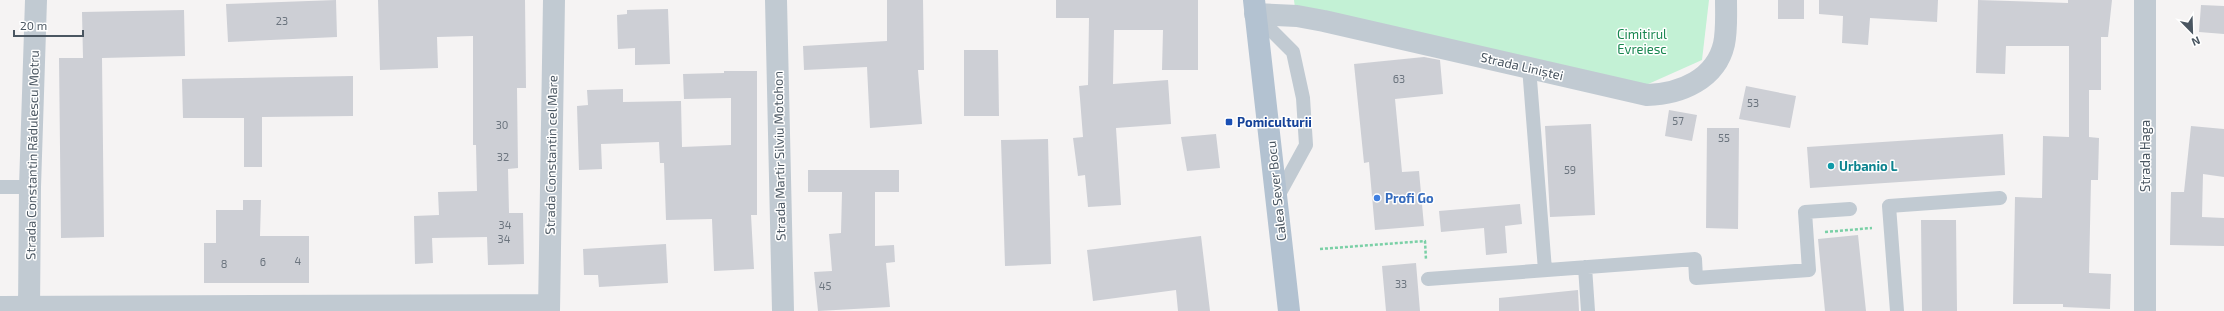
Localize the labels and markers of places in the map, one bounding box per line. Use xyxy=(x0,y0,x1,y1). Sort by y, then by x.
place label: Pomiculturii xyxy=(1237,114,1312,130)
marker: Pomiculturii xyxy=(1224,117,1234,127)
place label: Urbanio L xyxy=(1839,158,1897,174)
marker: Urbanio L xyxy=(1826,161,1836,171)
place label: Profi Go xyxy=(1385,190,1434,206)
marker: Profi Go xyxy=(1372,193,1382,203)

